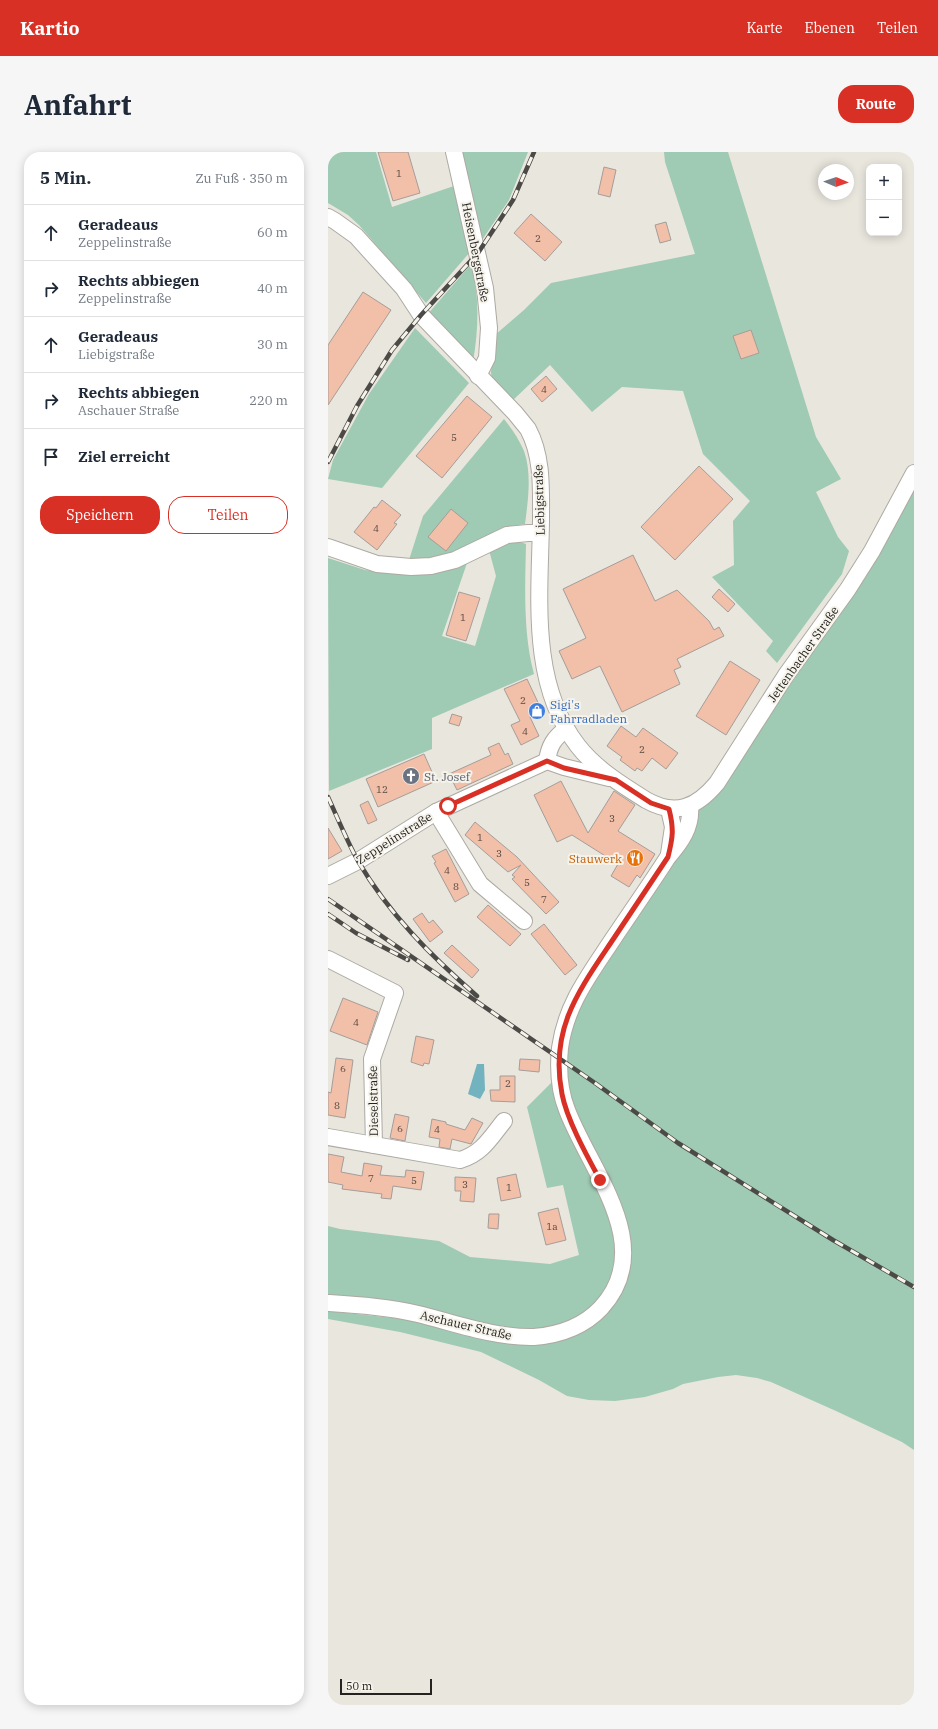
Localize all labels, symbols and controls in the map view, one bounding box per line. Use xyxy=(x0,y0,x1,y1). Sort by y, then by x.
text: Kartio xyxy=(20,16,80,40)
text: Karte xyxy=(746,19,783,37)
text: Ebenen xyxy=(805,19,855,37)
text: Teilen xyxy=(877,19,918,37)
button: Route xyxy=(838,85,914,123)
text: Anfahrt xyxy=(24,86,132,123)
north arrow xyxy=(818,164,854,200)
map controls xyxy=(866,164,902,236)
button: + xyxy=(866,164,902,200)
text: 5 Min. xyxy=(40,167,91,189)
house number: 1 xyxy=(396,167,402,180)
text: Zu Fuß · 350 m xyxy=(195,170,288,187)
button: − xyxy=(866,200,902,236)
street label: Heisenbergstraße xyxy=(459,201,493,303)
text: Geradeaus xyxy=(78,215,158,234)
icon: ahead xyxy=(40,222,62,244)
text: 60 m xyxy=(257,224,288,241)
house number: 2 xyxy=(535,232,541,245)
text: Zeppelinstraße xyxy=(78,234,172,251)
text: Rechts abbiegen xyxy=(78,271,199,290)
icon: right xyxy=(40,278,62,300)
text: 40 m xyxy=(257,280,288,297)
text: Zeppelinstraße xyxy=(78,290,172,307)
text: Geradeaus xyxy=(78,327,158,346)
icon: ahead xyxy=(40,334,62,356)
text: 30 m xyxy=(257,336,288,353)
text: Liebigstraße xyxy=(78,346,155,363)
text: Rechts abbiegen xyxy=(78,383,199,402)
house number: 4 xyxy=(541,383,547,396)
icon: right xyxy=(40,390,62,412)
text: 220 m xyxy=(249,392,288,409)
text: Aschauer Straße xyxy=(78,402,179,419)
house number: 5 xyxy=(451,431,457,444)
icon: arrive xyxy=(40,446,62,468)
text: Ziel erreicht xyxy=(78,447,170,466)
street label: Liebigstraße xyxy=(530,464,548,536)
button: Speichern xyxy=(40,496,160,534)
button: Teilen xyxy=(168,496,288,534)
house number: 4 xyxy=(373,522,379,535)
street label: Jettenbacher Straße xyxy=(764,603,842,705)
house number: 1 xyxy=(460,611,466,624)
house number: 2 xyxy=(520,694,526,707)
place label: Sigi's Fahrradladen xyxy=(550,697,627,726)
shop icon: Sigi's Fahrradladen xyxy=(527,701,547,721)
house number: 4 xyxy=(522,725,528,738)
house number: 2 xyxy=(639,743,645,756)
church icon: St. Josef xyxy=(401,766,421,786)
place label: St. Josef xyxy=(424,769,471,784)
house number: 12 xyxy=(376,783,388,796)
route start xyxy=(439,797,457,815)
street label: Zeppelinstraße xyxy=(353,809,435,867)
house number: 3 xyxy=(609,812,615,825)
house number: 1 xyxy=(477,831,483,844)
house number: 3 xyxy=(496,847,502,860)
restaurant icon: Stauwerk xyxy=(625,848,645,868)
place label: Stauwerk xyxy=(569,851,622,866)
house number: 4 xyxy=(444,864,450,877)
house number: 5 xyxy=(524,876,530,889)
house number: 8 xyxy=(453,880,459,893)
house number: 7 xyxy=(541,893,547,906)
house number: 4 xyxy=(353,1016,359,1029)
house number: 6 xyxy=(340,1062,346,1075)
street label: Dieselstraße xyxy=(365,1066,381,1136)
house number: 2 xyxy=(505,1077,511,1090)
house number: 8 xyxy=(334,1099,340,1112)
house number: 6 xyxy=(397,1122,403,1135)
house number: 4 xyxy=(434,1123,440,1136)
route end xyxy=(591,1171,609,1189)
house number: 7 xyxy=(368,1172,374,1185)
house number: 5 xyxy=(411,1174,417,1187)
house number: 3 xyxy=(462,1178,468,1191)
house number: 1 xyxy=(506,1181,512,1194)
house number: 1a xyxy=(546,1220,558,1233)
street label: Aschauer Straße xyxy=(419,1307,513,1343)
scale bar xyxy=(340,1677,432,1696)
text: 50 m xyxy=(346,1679,372,1693)

